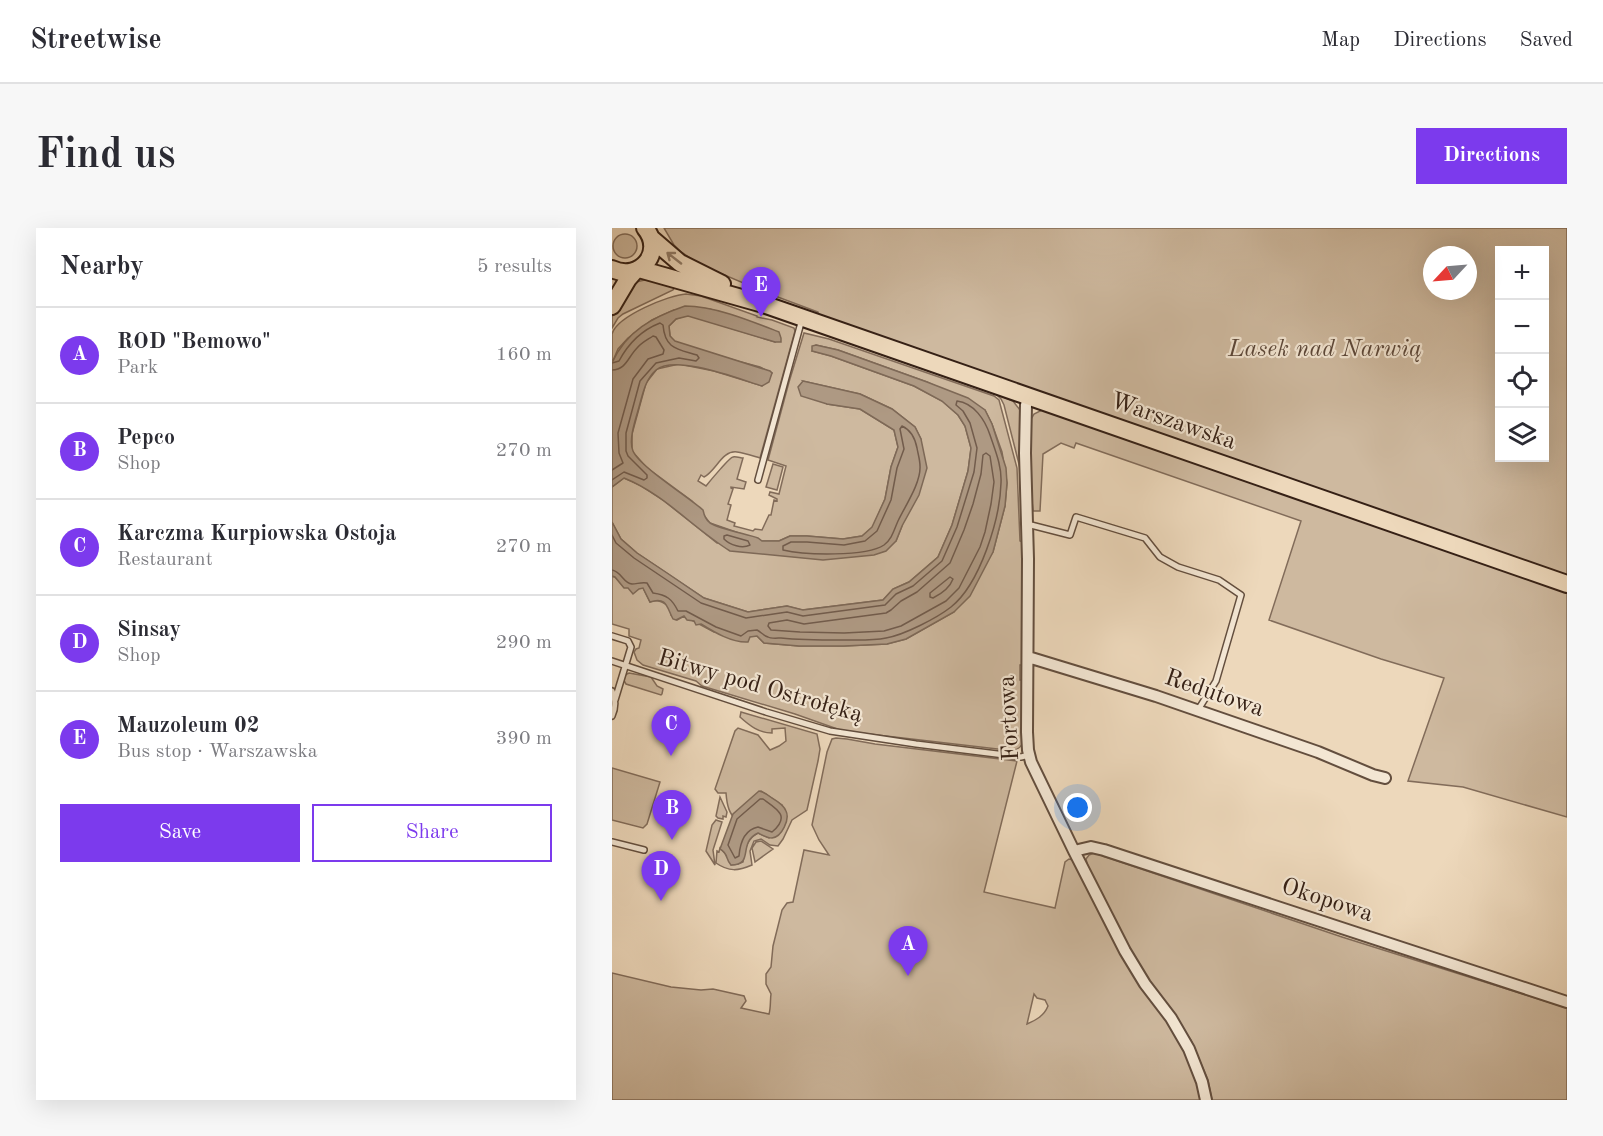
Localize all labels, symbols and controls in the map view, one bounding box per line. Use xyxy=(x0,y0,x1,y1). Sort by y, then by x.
text: Streetwise xyxy=(30,27,162,55)
text: Map xyxy=(1321,30,1360,51)
text: Directions xyxy=(1393,30,1487,51)
text: Saved xyxy=(1520,30,1573,51)
button: Directions xyxy=(1416,128,1567,184)
text: Find us xyxy=(36,135,175,177)
north arrow xyxy=(1423,246,1477,300)
map controls xyxy=(1495,246,1549,462)
button: + xyxy=(1495,246,1549,300)
one-way arrow xyxy=(666,251,682,264)
text: Nearby xyxy=(60,254,144,280)
text: 5 results xyxy=(477,257,552,277)
pin: E xyxy=(742,268,780,317)
button: − xyxy=(1495,300,1549,354)
text: ROD "Bemowo" xyxy=(117,331,271,353)
park label: Lasek nad Narwią xyxy=(1227,338,1422,362)
text: A xyxy=(72,345,87,365)
text: 160 m xyxy=(496,345,552,365)
button: locate xyxy=(1495,354,1549,408)
text: Park xyxy=(117,358,158,378)
street label: Warszawska xyxy=(1107,389,1239,455)
button: layers xyxy=(1495,408,1549,462)
text: Pepco xyxy=(117,427,175,449)
text: B xyxy=(72,441,87,461)
text: 270 m xyxy=(496,441,552,461)
text: Shop xyxy=(117,454,161,474)
text: Karczma Kurpiowska Ostoja xyxy=(117,523,396,545)
text: C xyxy=(73,537,86,557)
text: 270 m xyxy=(496,537,552,557)
text: Restaurant xyxy=(117,550,213,570)
text: Sinsay xyxy=(117,619,181,641)
text: D xyxy=(72,633,87,653)
text: 290 m xyxy=(496,633,552,653)
text: Shop xyxy=(117,646,161,666)
street label: Bitwy pod Ostrołęką xyxy=(655,646,866,728)
street label: Redutowa xyxy=(1161,666,1267,722)
street label: Fortowa xyxy=(996,674,1024,762)
pin: C xyxy=(652,706,690,756)
text: Mauzoleum 02 xyxy=(117,715,260,737)
text: E xyxy=(73,729,86,749)
text: 390 m xyxy=(496,729,552,749)
text: Bus stop · Warszawska xyxy=(117,742,318,762)
pin: B xyxy=(652,790,692,840)
your location xyxy=(1063,793,1092,822)
button: Save xyxy=(60,804,300,862)
button: Share xyxy=(312,804,552,862)
pin: D xyxy=(641,852,680,901)
street label: Okopowa xyxy=(1278,875,1376,927)
pin: A xyxy=(888,926,928,976)

